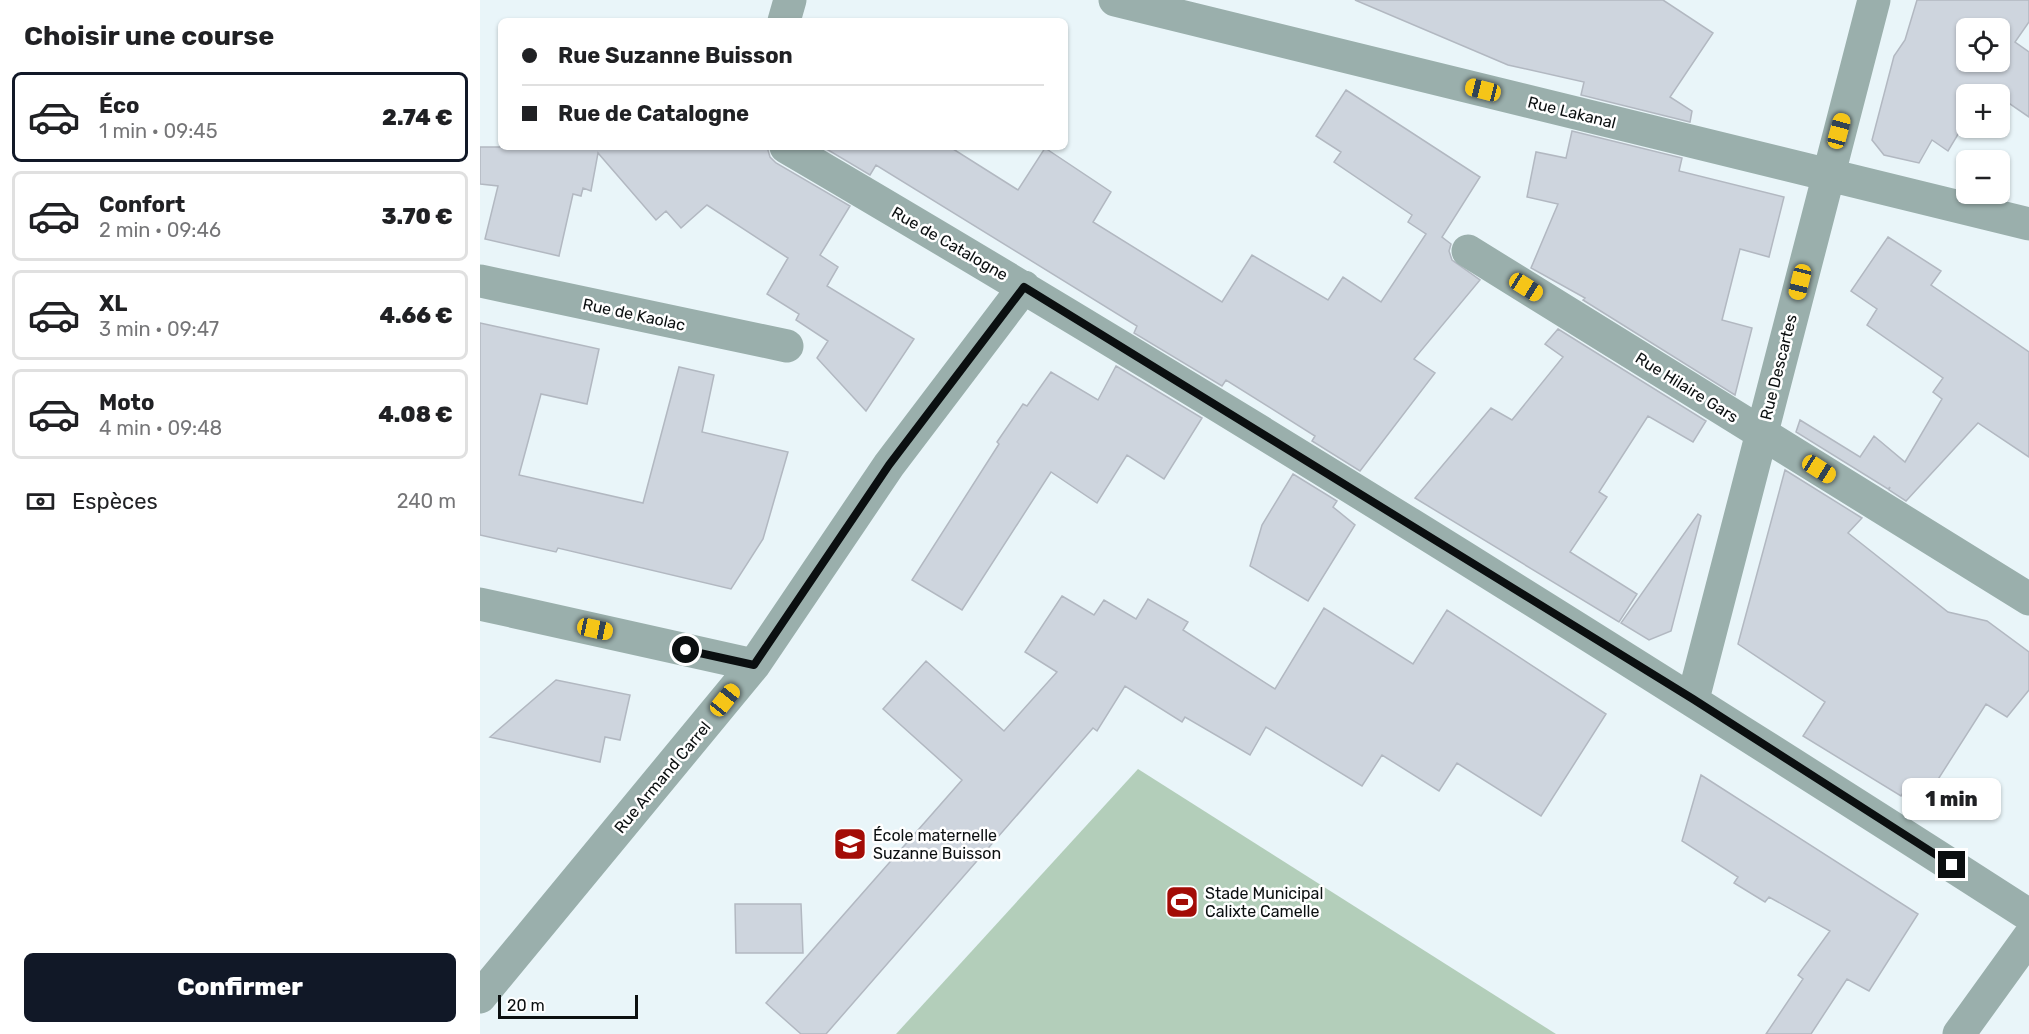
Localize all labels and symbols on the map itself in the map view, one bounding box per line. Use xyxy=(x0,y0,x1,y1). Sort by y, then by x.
car xyxy=(1463,77,1503,103)
street label: Rue Lakanal xyxy=(1526,92,1618,133)
car xyxy=(1826,111,1852,151)
street label: Rue de Catalogne xyxy=(888,202,1011,284)
car xyxy=(1787,262,1813,302)
car xyxy=(1506,270,1546,304)
street label: Rue de Kaolac xyxy=(581,294,687,335)
street label: Rue Descartes xyxy=(1756,312,1801,422)
street label: Rue Hilaire Gars xyxy=(1632,348,1742,427)
car xyxy=(1799,452,1839,486)
car xyxy=(576,616,614,642)
route start xyxy=(672,636,699,663)
car xyxy=(707,680,743,720)
street label: Rue Armand Carrel xyxy=(610,718,715,837)
callout: 1 min xyxy=(1902,778,2002,820)
school or university icon: École maternelle Suzanne Buisson xyxy=(832,826,868,862)
place label: École maternelle Suzanne Buisson xyxy=(873,826,1001,863)
route end xyxy=(1938,851,1965,878)
sports icon: Stade Municipal Calixte Camelle xyxy=(1164,884,1200,920)
place label: Stade Municipal Calixte Camelle xyxy=(1205,884,1323,921)
scale bar xyxy=(498,992,638,1020)

